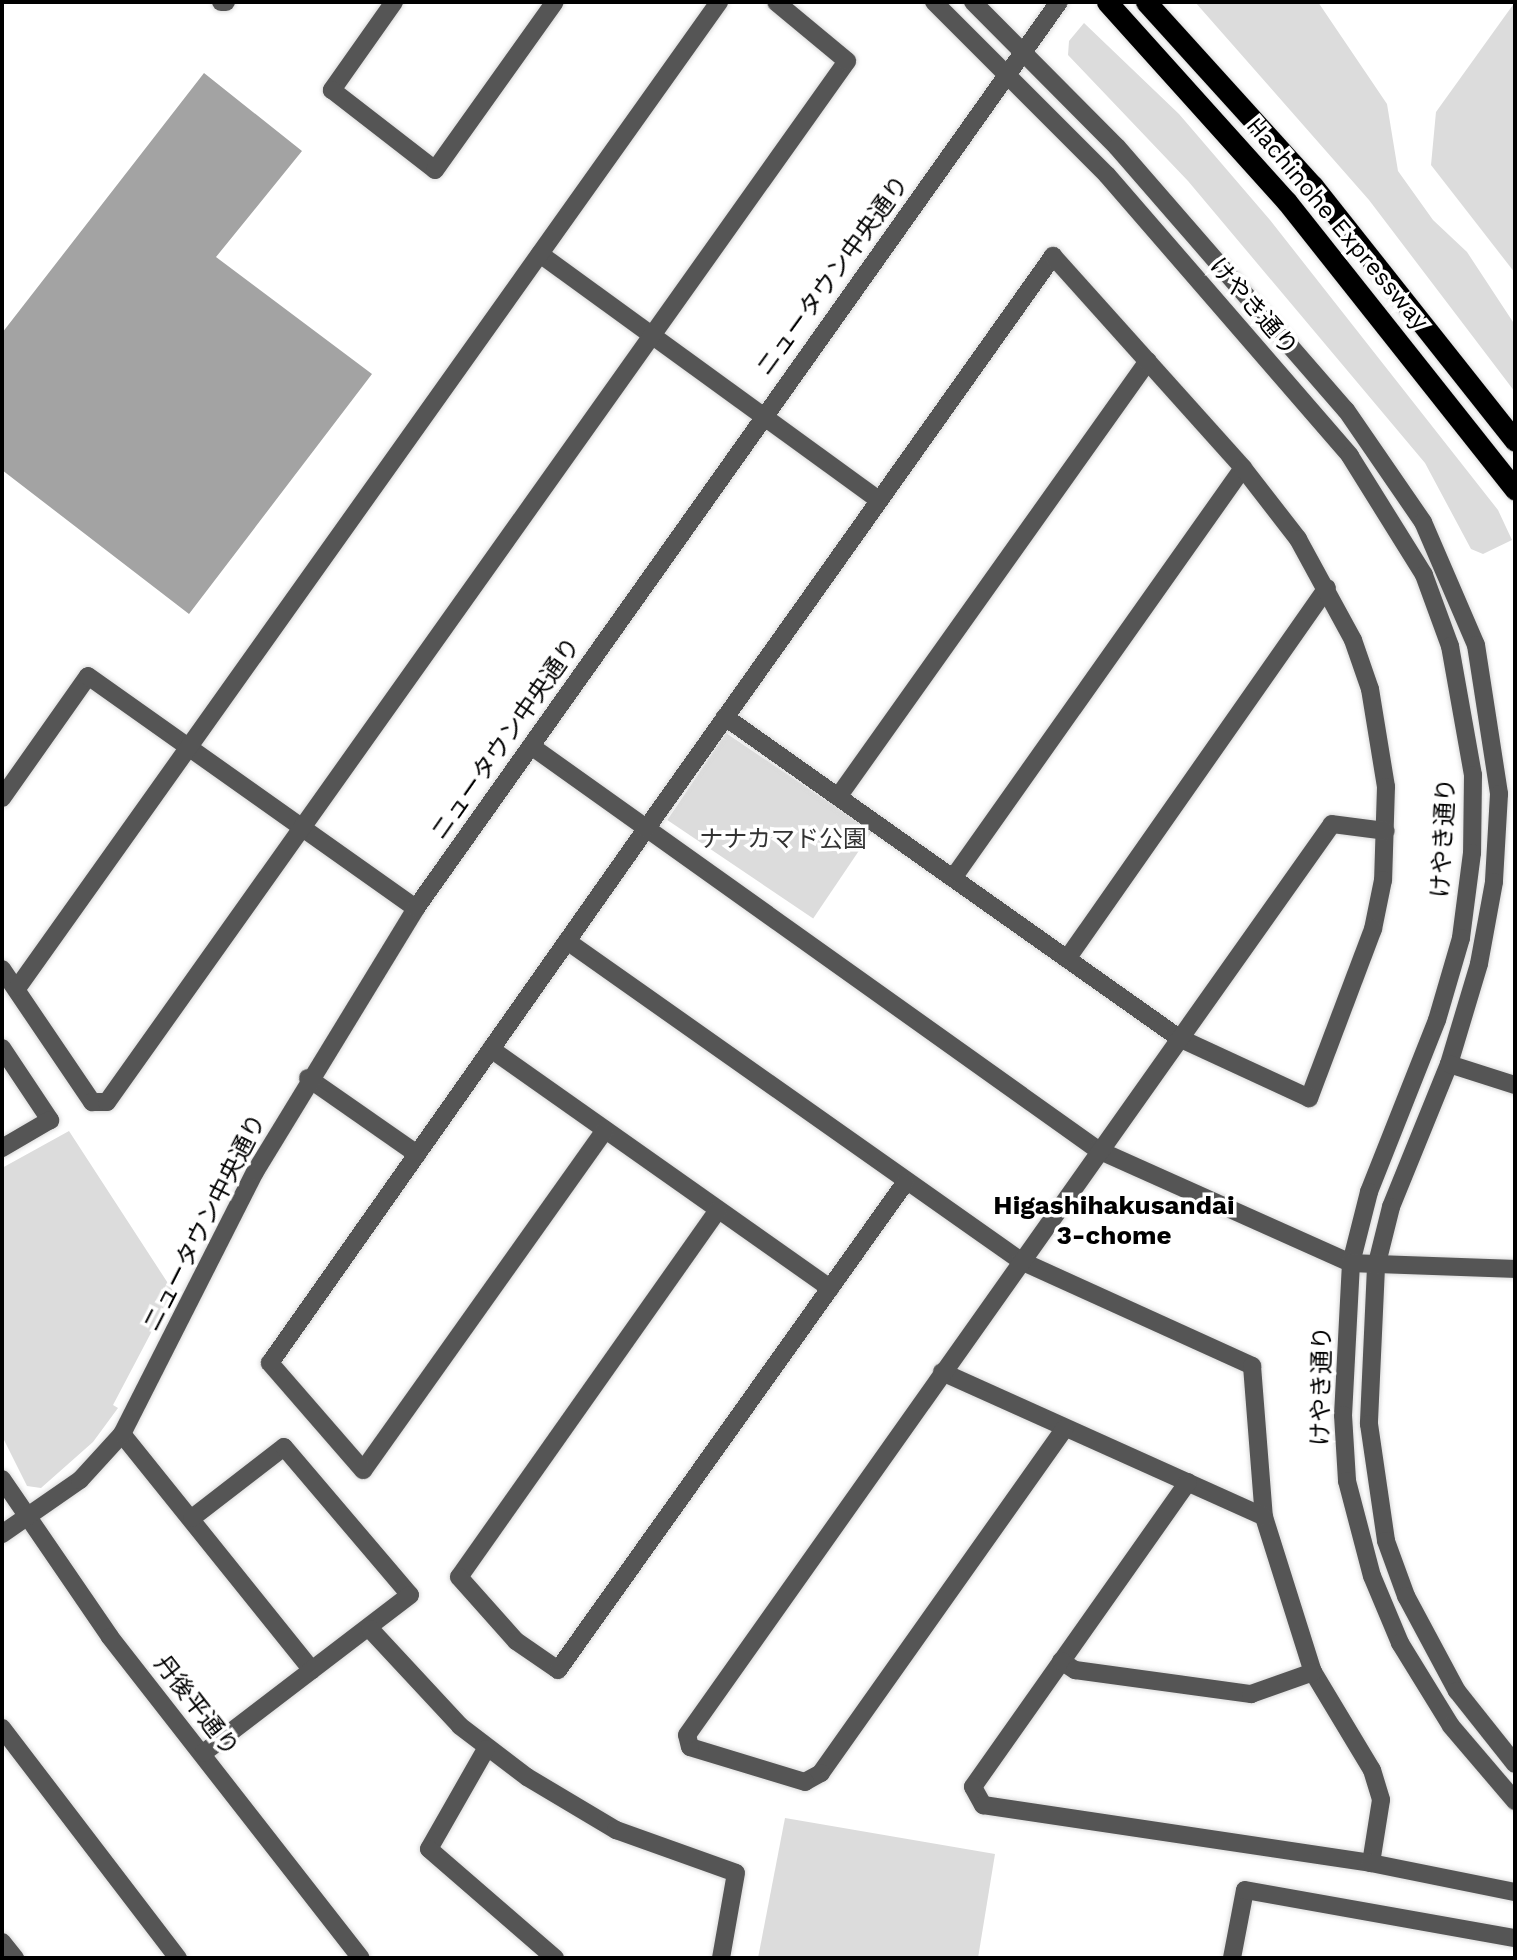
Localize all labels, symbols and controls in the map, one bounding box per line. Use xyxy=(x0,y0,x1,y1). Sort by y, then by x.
street label: Hachinohe Expressway xyxy=(1240,112,1434,336)
street label: ニュータウン中央通り xyxy=(751,170,915,382)
street label: けやき通り xyxy=(1203,252,1303,362)
street label: ニュータウン中央通り xyxy=(425,632,587,846)
street label: けやき通り xyxy=(1426,777,1462,899)
park label: ナナカマド公園 xyxy=(699,826,867,854)
street label: ニュータウン中央通り xyxy=(138,1110,272,1336)
district label: Higashihakusandai 3-chome xyxy=(993,1190,1235,1252)
street label: けやき通り xyxy=(1307,1326,1337,1446)
street label: 丹後平通り xyxy=(148,1650,244,1762)

